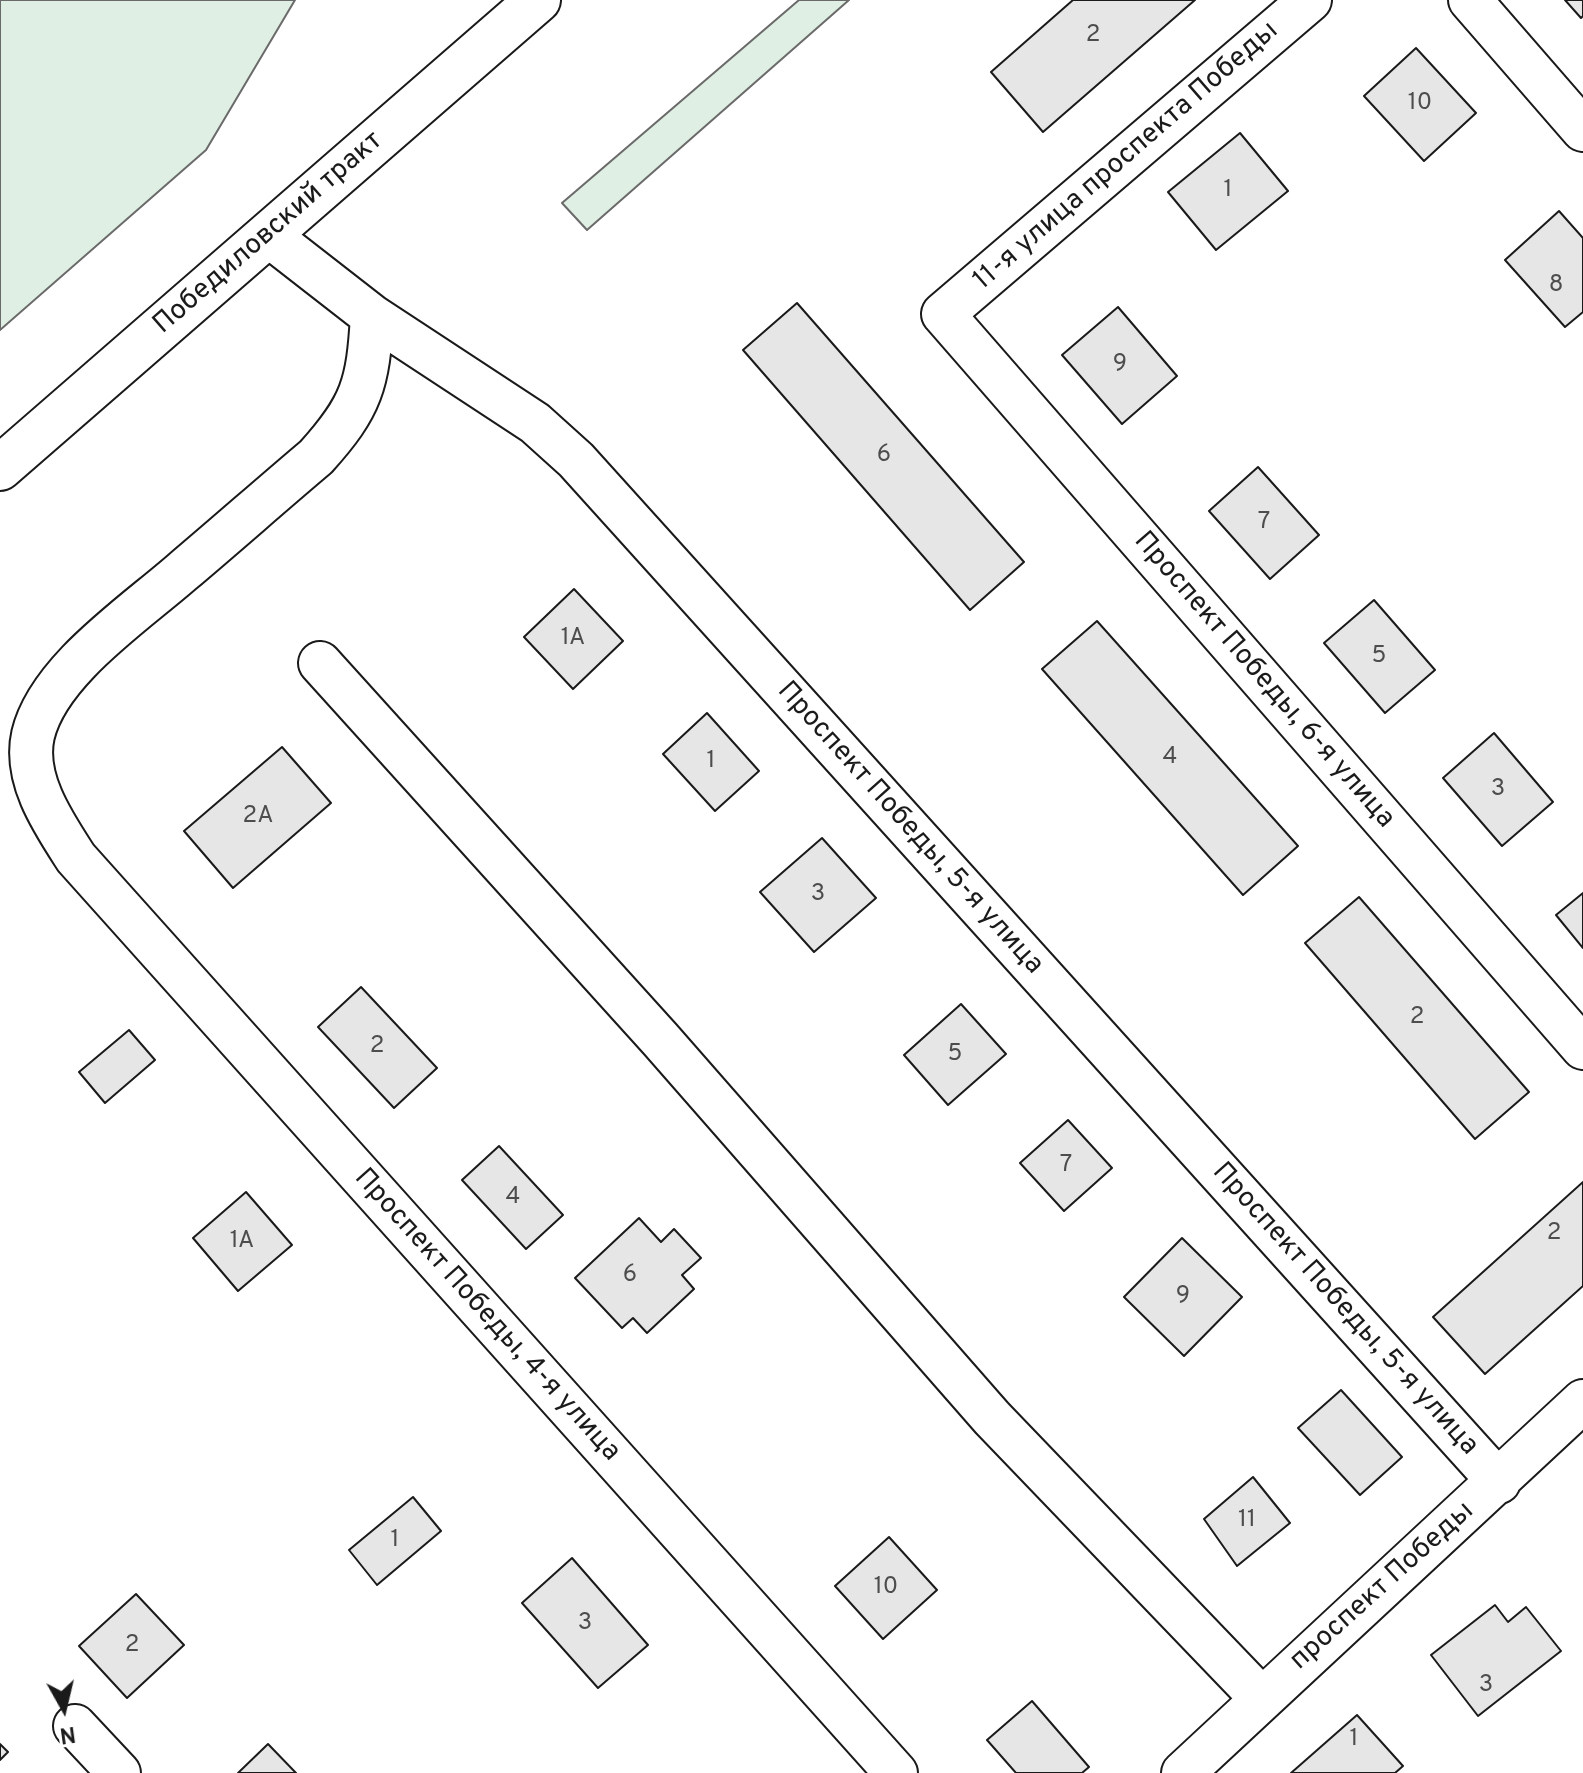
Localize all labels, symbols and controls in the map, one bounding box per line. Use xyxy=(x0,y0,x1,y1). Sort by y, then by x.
street label: 11-я улица проспекта Победы xyxy=(968,15,1286,299)
house number: 2 xyxy=(1086,22,1100,50)
house number: 10 xyxy=(1408,90,1432,118)
street label: Победиловский тракт xyxy=(148,125,390,343)
house number: 1 xyxy=(1224,177,1232,205)
house number: 8 xyxy=(1549,272,1563,300)
house number: 9 xyxy=(1113,351,1127,379)
house number: 6 xyxy=(877,442,891,470)
house number: 7 xyxy=(1258,509,1270,537)
street label: Проспект Победы, 6-я улица xyxy=(1125,526,1401,836)
house number: 1А xyxy=(561,625,585,653)
house number: 5 xyxy=(1372,643,1386,671)
street label: Проспект Победы, 5-я улица xyxy=(769,676,1049,982)
house number: 4 xyxy=(1163,744,1177,772)
house number: 1 xyxy=(707,748,715,776)
house number: 3 xyxy=(1491,776,1505,804)
house number: 2А xyxy=(243,803,273,831)
house number: 3 xyxy=(811,881,825,909)
house number: 2 xyxy=(1410,1004,1424,1032)
house number: 2 xyxy=(370,1033,384,1061)
house number: 5 xyxy=(948,1041,962,1069)
house number: 7 xyxy=(1060,1152,1072,1180)
street label: Проспект Победы, 5-я улица xyxy=(1204,1157,1484,1463)
street label: Проспект Победы, 4-я улица xyxy=(346,1163,626,1469)
house number: 4 xyxy=(506,1184,520,1212)
house number: 2 xyxy=(1547,1220,1561,1248)
house number: 1А xyxy=(230,1228,254,1256)
house number: 6 xyxy=(623,1262,637,1290)
house number: 9 xyxy=(1176,1283,1190,1311)
street label: проспект Победы xyxy=(1284,1496,1482,1678)
house number: 11 xyxy=(1238,1507,1256,1535)
house number: 1 xyxy=(391,1527,399,1555)
house number: 10 xyxy=(874,1574,898,1602)
house number: 3 xyxy=(578,1610,592,1638)
house number: 2 xyxy=(125,1632,139,1660)
north arrow xyxy=(24,1669,104,1749)
house number: 3 xyxy=(1479,1672,1493,1700)
text: N xyxy=(58,1719,77,1748)
house number: 1 xyxy=(1350,1726,1358,1754)

